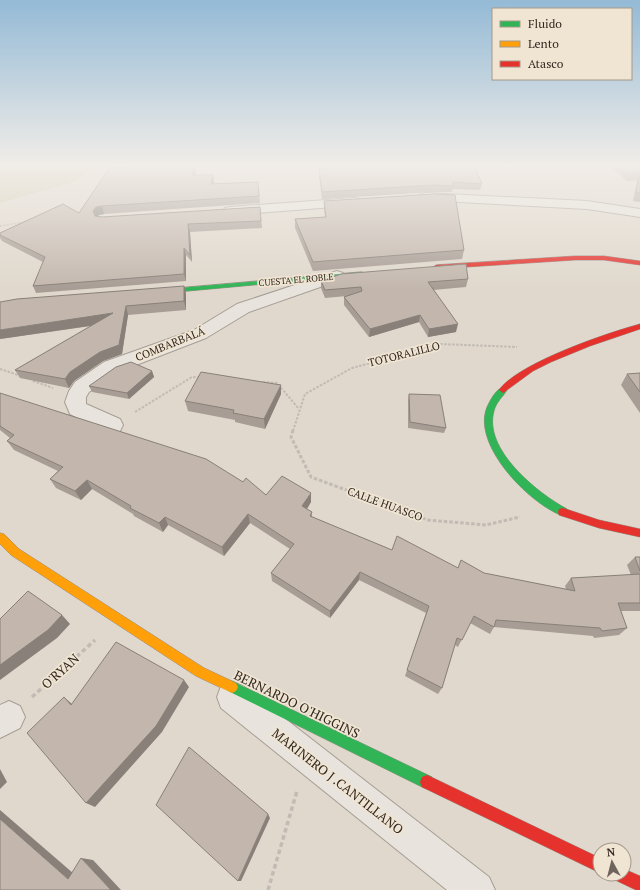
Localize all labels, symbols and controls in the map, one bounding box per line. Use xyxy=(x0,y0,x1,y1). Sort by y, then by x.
legend xyxy=(492,8,632,80)
text: Fluido xyxy=(528,16,562,31)
text: Lento xyxy=(528,36,559,51)
text: Atasco xyxy=(528,56,564,71)
street label: CUESTA EL ROBLE xyxy=(258,271,334,289)
street label: COMBARBALÁ xyxy=(133,324,207,364)
street label: TOTORALILLO xyxy=(367,338,441,370)
street label: CALLE HUASCO xyxy=(345,484,425,524)
street label: O'RYAN xyxy=(37,649,83,693)
street label: BERNARDO O'HIGGINS xyxy=(231,666,363,742)
street label: MARINERO J .CANTILLANO xyxy=(268,724,408,838)
north arrow xyxy=(592,842,632,882)
text: N xyxy=(606,845,616,860)

